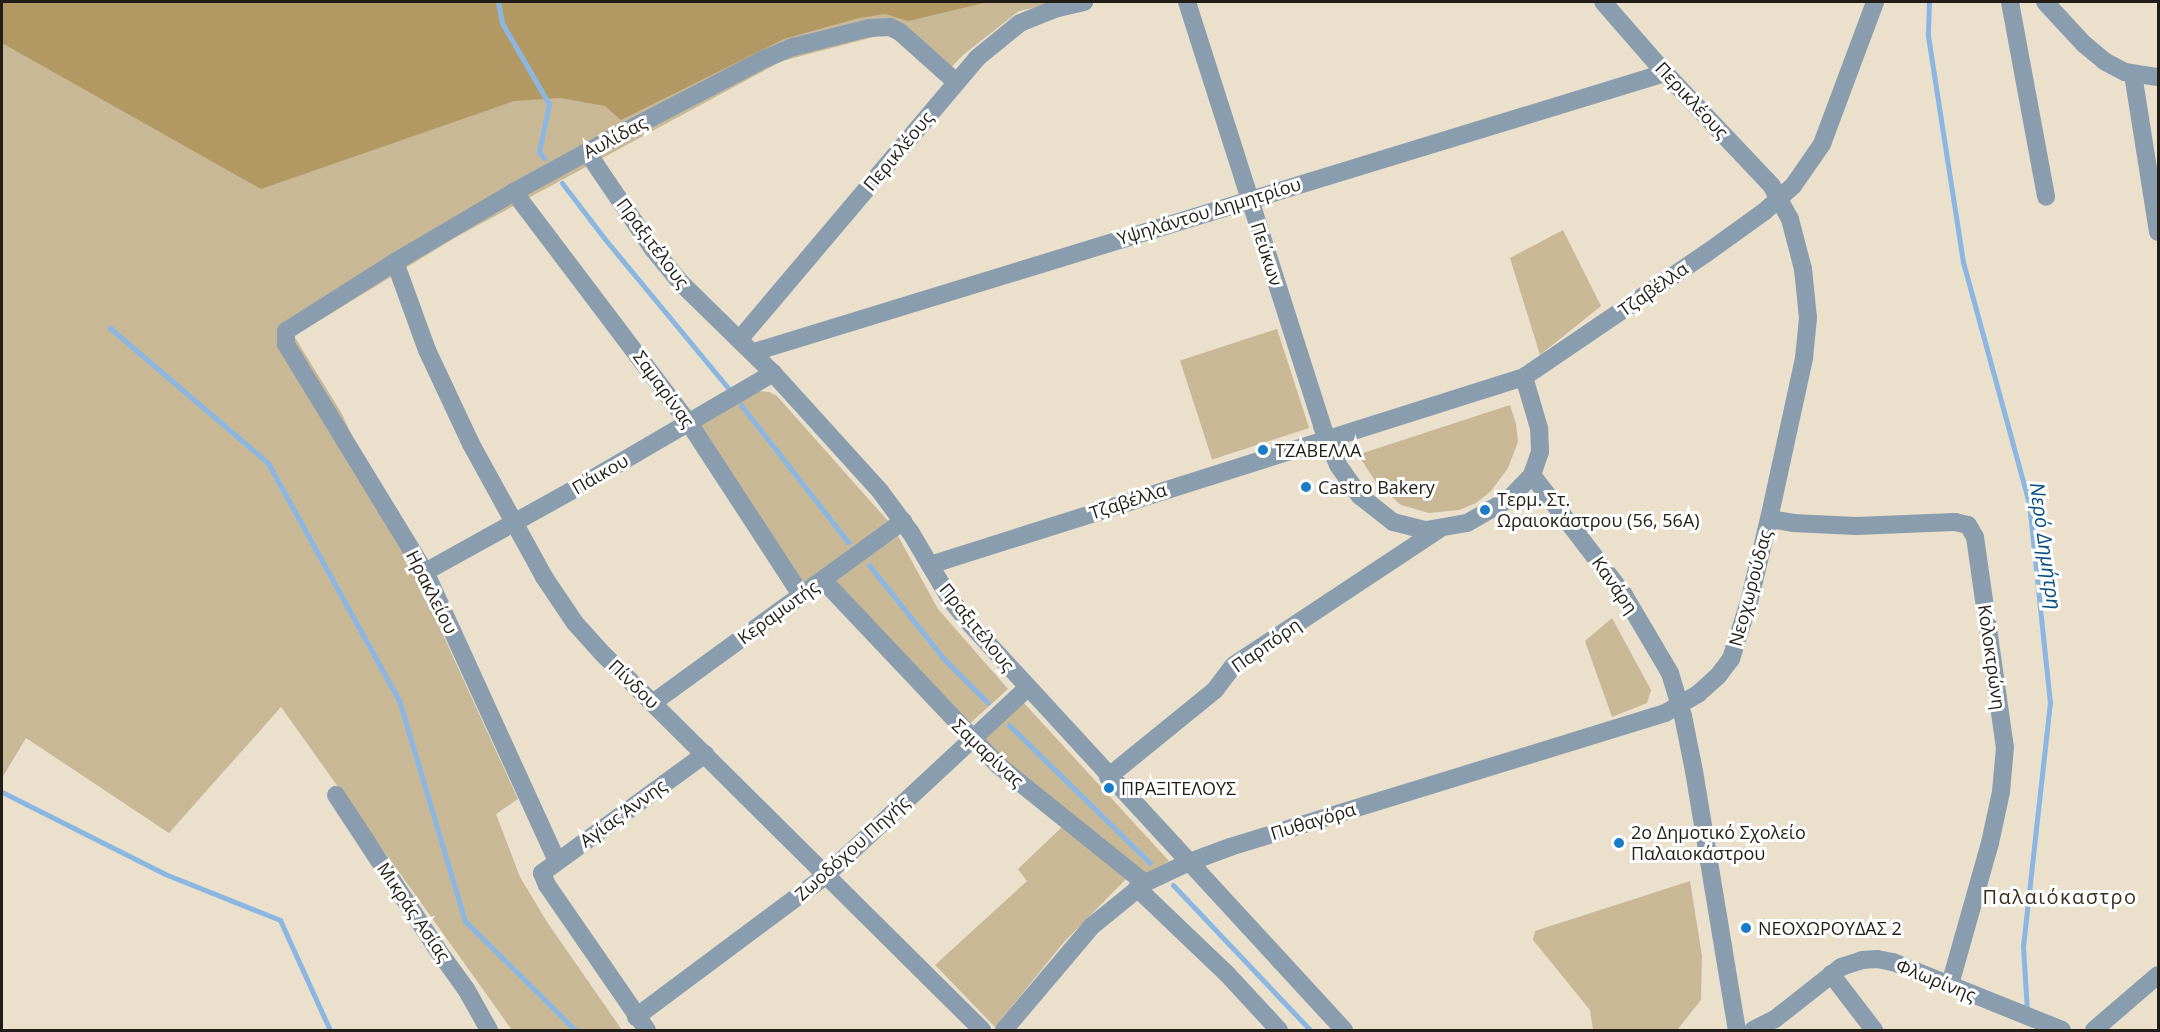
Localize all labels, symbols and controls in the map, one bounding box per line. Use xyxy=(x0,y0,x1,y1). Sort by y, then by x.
street label: Περικλέους xyxy=(1651,57,1733,143)
street label: Περικλέους xyxy=(859,107,937,195)
street label: Αυλίδας xyxy=(580,111,650,163)
street label: Υψηλάντου Δημητρίου xyxy=(1115,173,1303,249)
street label: Πραξιτέλους xyxy=(612,194,694,292)
street label: Πεύκων xyxy=(1247,219,1287,289)
street label: Τζαβέλλα xyxy=(1614,257,1692,321)
street label: Σαμαρίνας xyxy=(629,346,699,432)
place label: ΤΖΑΒΕΛΛΑ xyxy=(1275,439,1361,461)
marker: ΤΖΑΒΕΛΛΑ xyxy=(1256,443,1270,457)
street label: Πάικου xyxy=(568,449,632,499)
place label: Castro Bakery xyxy=(1318,476,1435,498)
street label: Τζαβέλλα xyxy=(1087,478,1169,524)
marker: Castro Bakery xyxy=(1299,480,1313,494)
water label: Νερό Δημήτρη xyxy=(2025,481,2067,611)
place label: Τερμ. Στ. Ωραιοκάστρου (56, 56Α) xyxy=(1497,489,1700,532)
marker: Τερμ. Στ. Ωραιοκάστρου (56, 56Α) xyxy=(1478,503,1492,517)
street label: Νεοχωρούδας xyxy=(1724,527,1776,649)
street label: Ηρακλείου xyxy=(402,547,462,637)
street label: Κανάρη xyxy=(1588,552,1642,618)
street label: Κεραμωτής xyxy=(733,575,823,649)
street label: Πραξιτέλους xyxy=(935,579,1019,675)
street label: Κολοκτρώνη xyxy=(1974,603,2010,711)
street label: Παρπόρη xyxy=(1227,613,1305,677)
street label: Πίνδου xyxy=(604,655,664,713)
street label: Σαμαρίνας xyxy=(948,715,1028,791)
street label: Αγίας Άννης xyxy=(576,774,670,852)
place label: ΠΡΑΞΙΤΕΛΟΥΣ xyxy=(1121,777,1236,799)
marker: ΠΡΑΞΙΤΕΛΟΥΣ xyxy=(1102,781,1116,795)
street label: Ζωοδόχου Πηγής xyxy=(791,791,913,905)
street label: Πυθαγόρα xyxy=(1268,798,1358,844)
place label: 2ο Δημοτικό Σχολείο Παλαιοκάστρου xyxy=(1631,822,1806,864)
marker: 2ο Δημοτικό Σχολείο Παλαιοκάστρου xyxy=(1612,836,1626,850)
street label: Μικράς Ασίας xyxy=(373,858,455,966)
district label: Παλαιόκαστρο xyxy=(1983,884,2137,908)
place label: ΝΕΟΧΩΡΟΥΔΑΣ 2 xyxy=(1758,917,1902,939)
marker: ΝΕΟΧΩΡΟΥΔΑΣ 2 xyxy=(1739,921,1753,935)
street label: Φλωρίνης xyxy=(1893,954,1979,1006)

